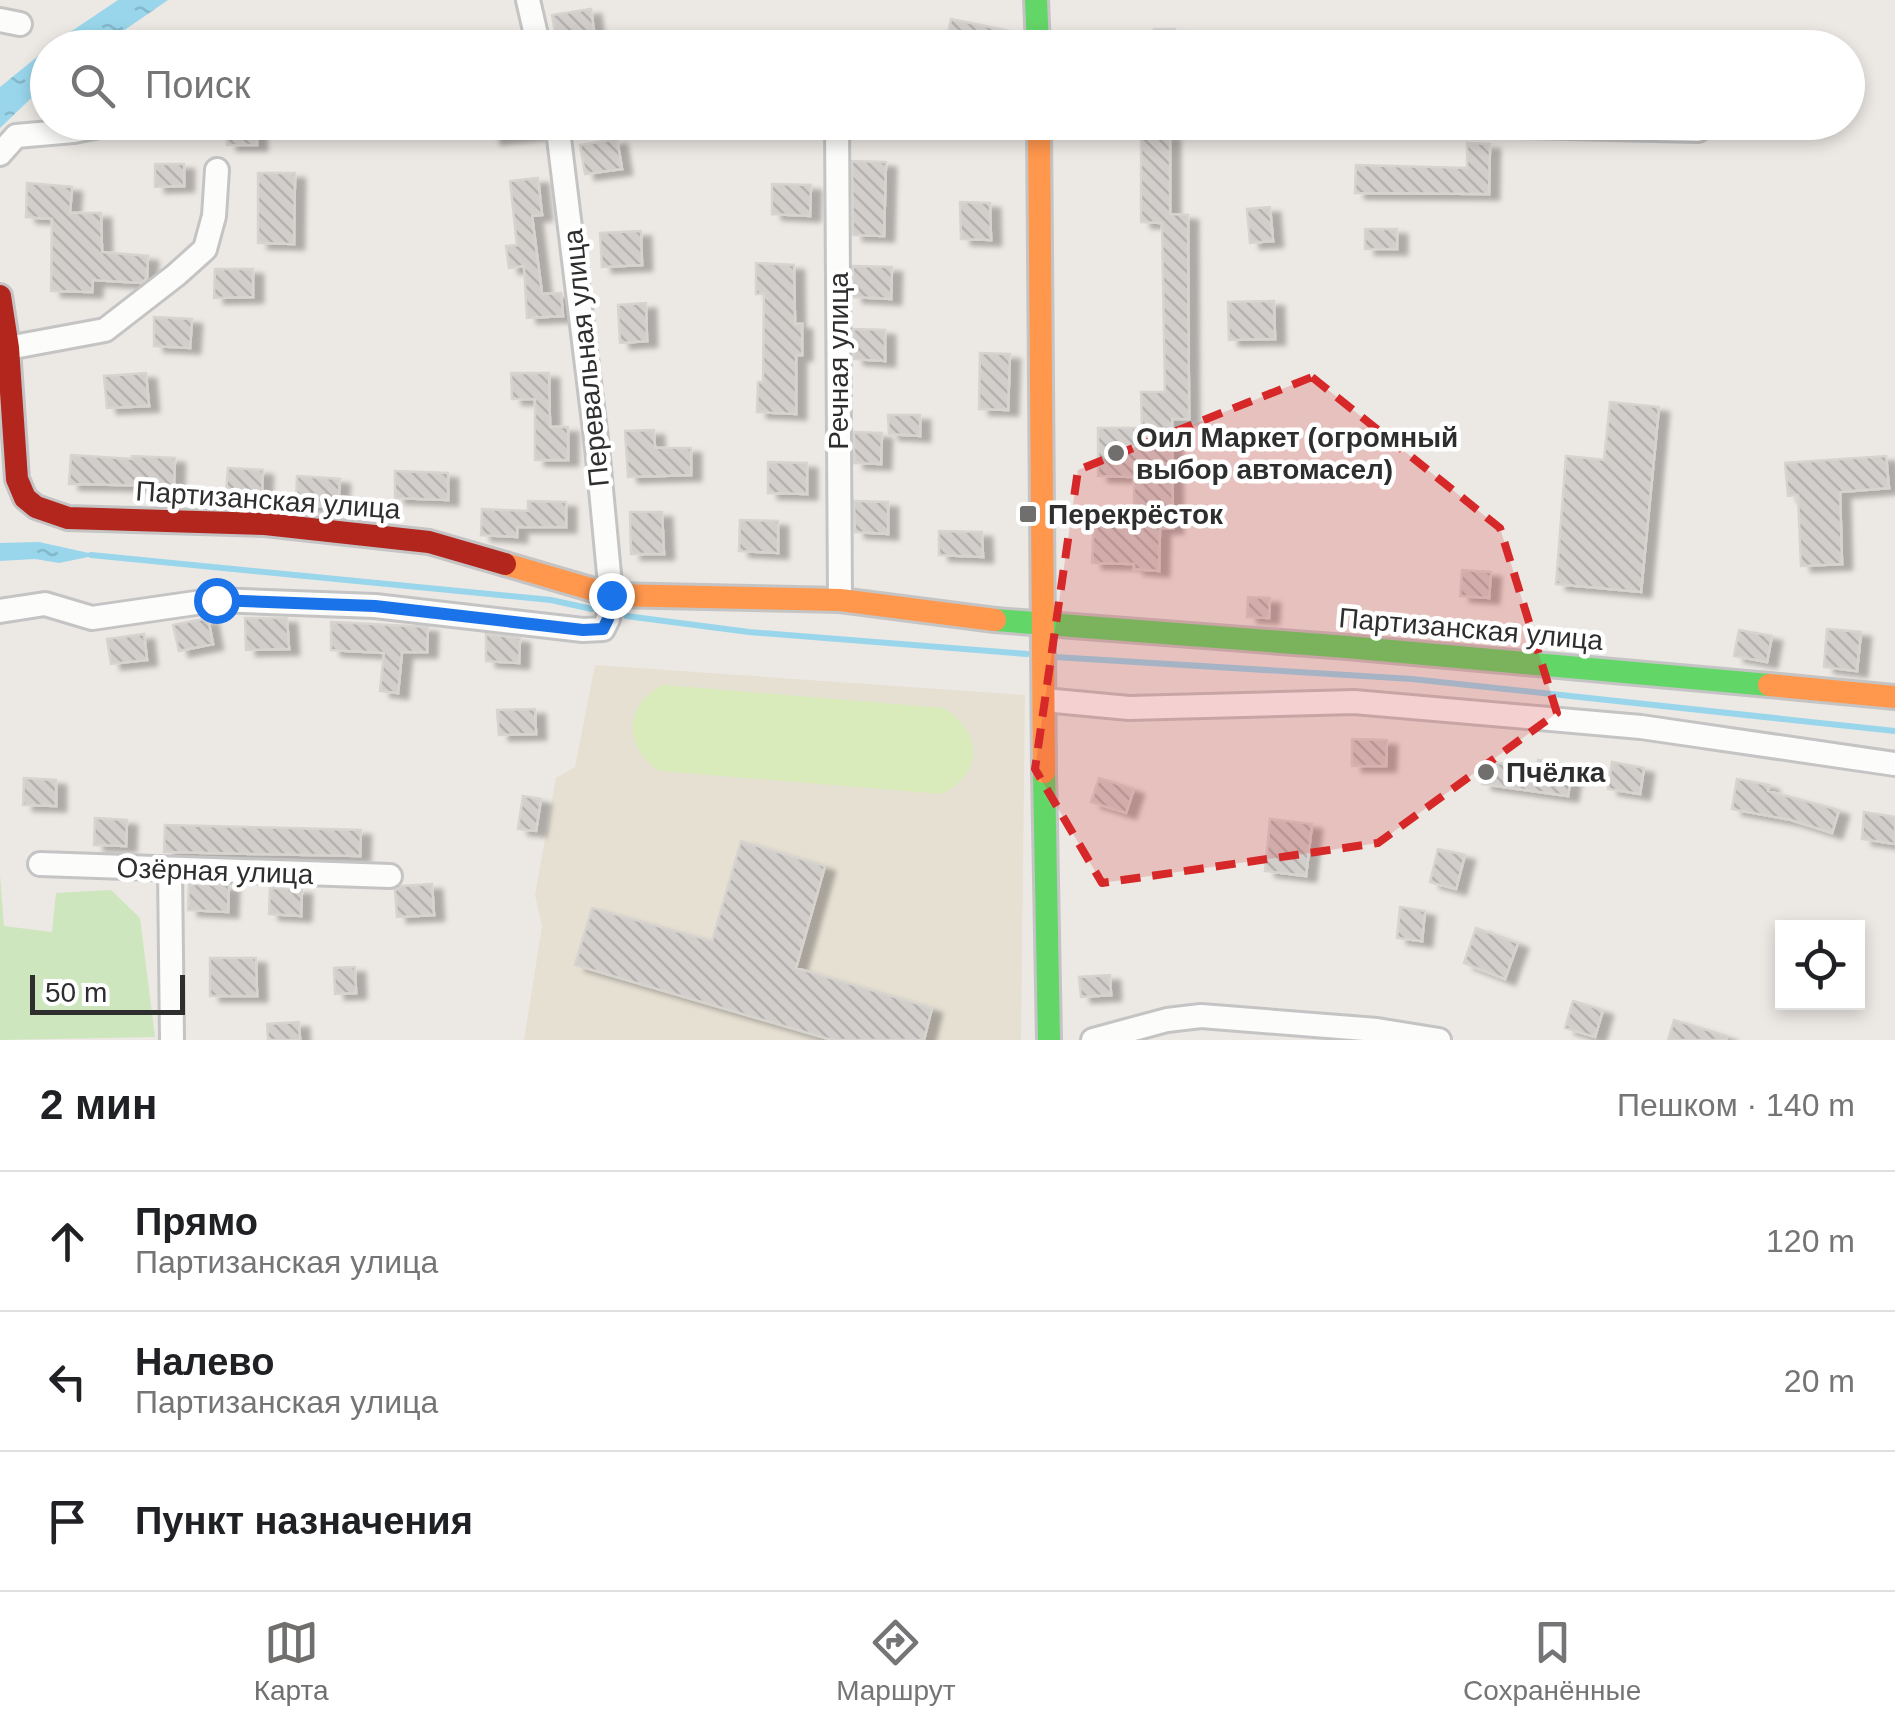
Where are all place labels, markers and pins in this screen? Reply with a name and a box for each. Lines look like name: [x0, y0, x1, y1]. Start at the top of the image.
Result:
place label: Оил Маркет (огромный выбор автомасел): [1136, 422, 1458, 485]
marker: Оил Маркет (огромный выбор автомасел): [1105, 442, 1127, 464]
place label: Перекрёсток: [1048, 499, 1224, 530]
marker: Перекрёсток: [1017, 503, 1039, 525]
place label: Пчёлка: [1506, 757, 1606, 788]
marker: Пчёлка: [1475, 761, 1497, 783]

